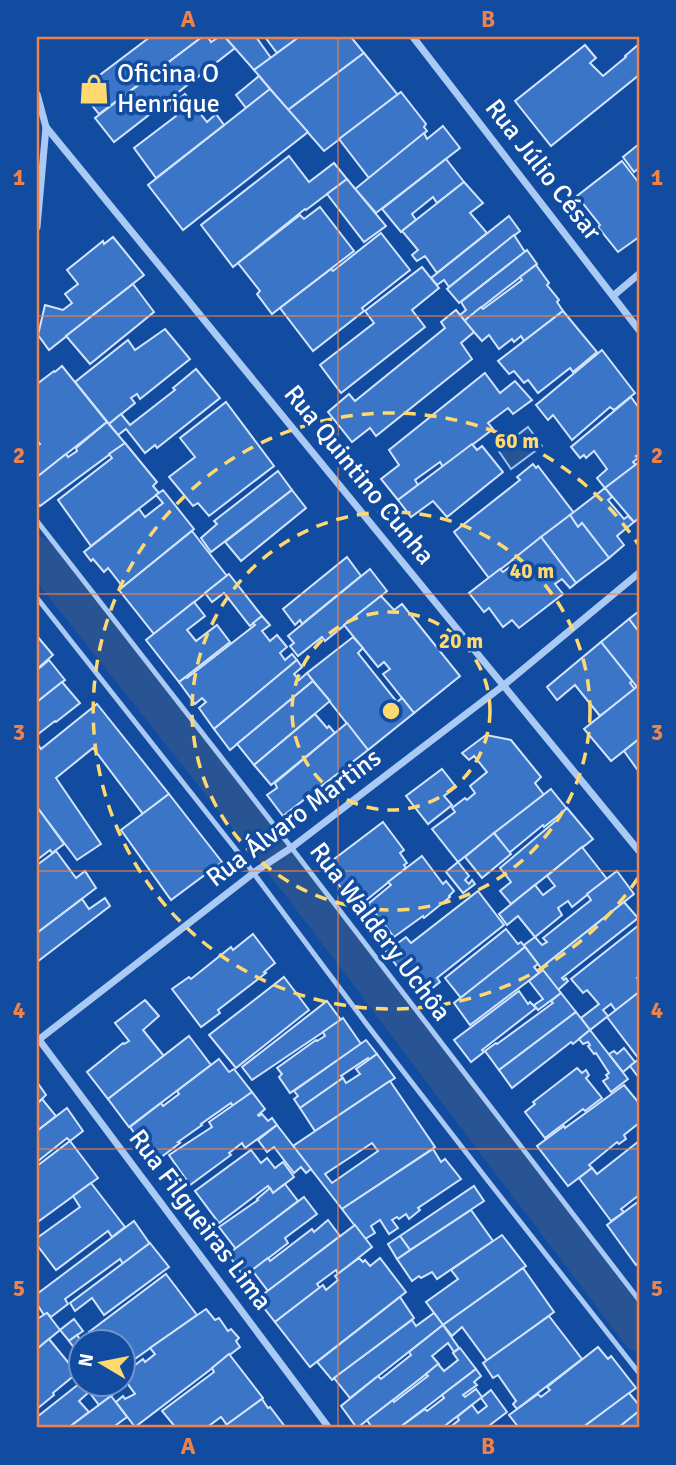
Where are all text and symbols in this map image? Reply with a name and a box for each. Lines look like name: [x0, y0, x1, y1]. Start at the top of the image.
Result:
text: A: [181, 5, 196, 34]
text: B: [481, 5, 495, 34]
place label: Oficina O Henrique: [117, 58, 220, 120]
shop icon: Oficina O Henrique: [77, 72, 111, 106]
street label: Rua Júlio César: [478, 93, 608, 247]
text: 1: [13, 163, 25, 192]
text: 1: [651, 163, 663, 192]
street label: Rua Quintino Cunha: [277, 379, 441, 571]
text: 60 m: [495, 428, 539, 454]
text: 2: [13, 441, 25, 470]
text: 2: [651, 441, 663, 470]
text: 40 m: [510, 558, 554, 584]
text: 20 m: [439, 628, 483, 654]
centre of rings: [379, 699, 403, 723]
text: 3: [13, 718, 25, 747]
text: 3: [651, 718, 663, 747]
street label: Rua Álvaro Martins: [200, 742, 388, 894]
street label: Rua Waldery Uchôa: [302, 836, 458, 1028]
text: 4: [13, 996, 25, 1025]
text: 4: [651, 996, 663, 1025]
street label: Rua Filgueiras Lima: [122, 1123, 278, 1317]
text: 5: [13, 1274, 25, 1303]
text: 5: [651, 1274, 663, 1303]
north arrow: [66, 1328, 136, 1398]
text: N: [73, 1352, 99, 1369]
text: A: [181, 1432, 196, 1461]
text: B: [481, 1432, 495, 1461]

